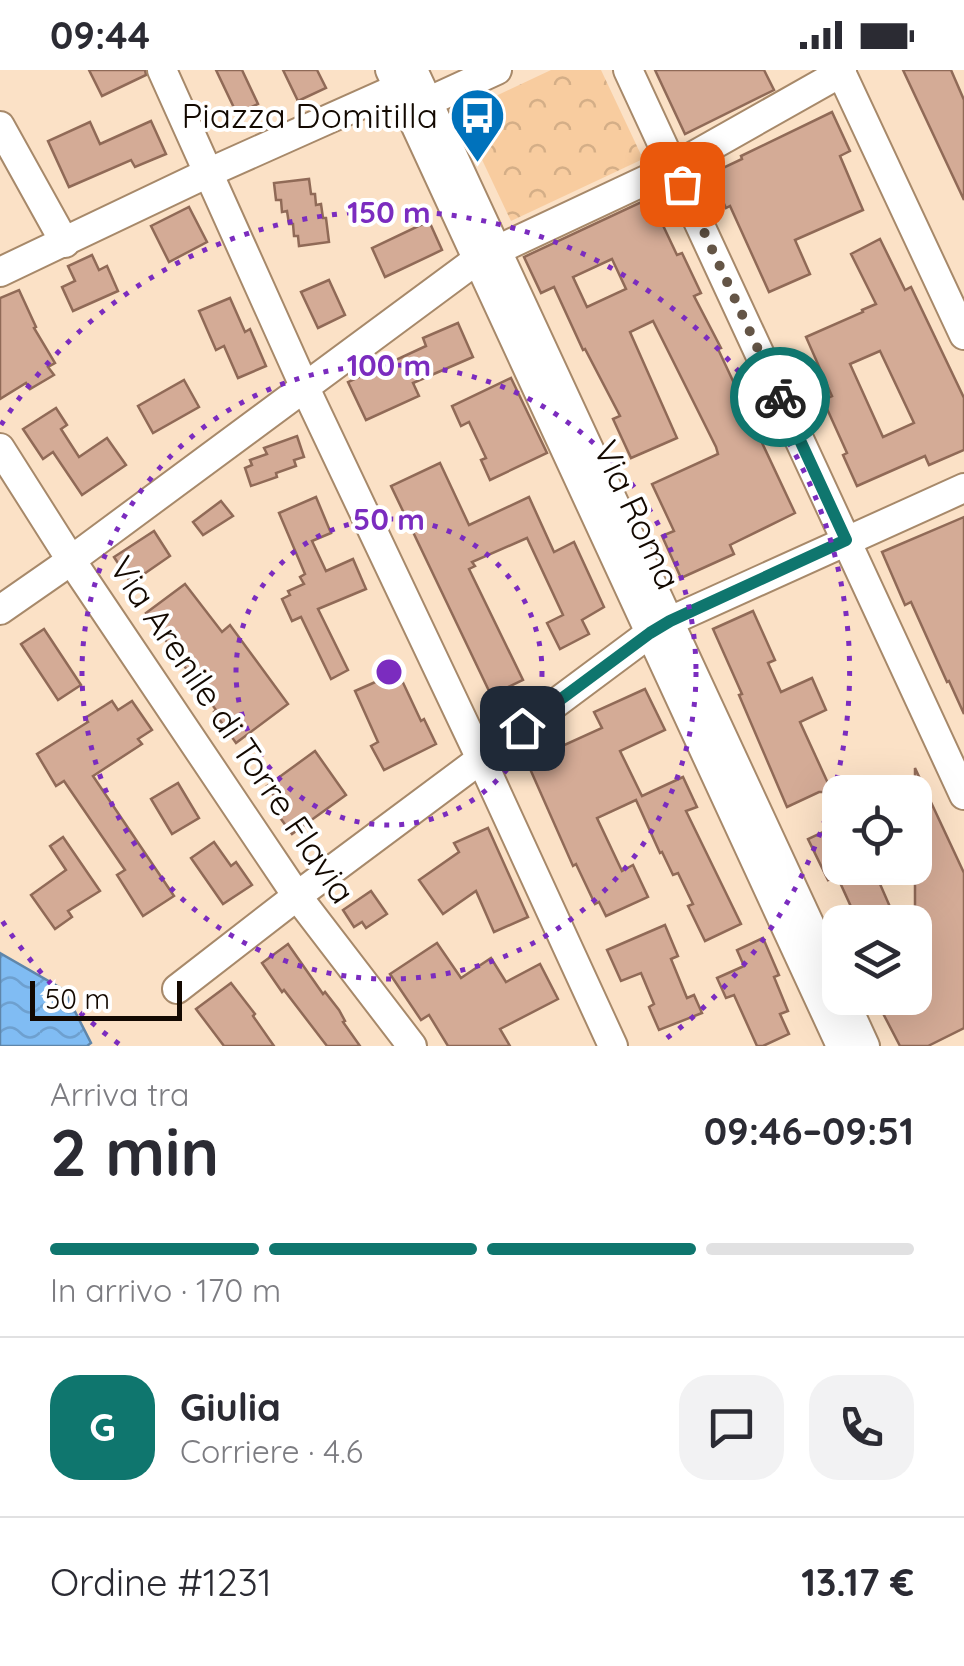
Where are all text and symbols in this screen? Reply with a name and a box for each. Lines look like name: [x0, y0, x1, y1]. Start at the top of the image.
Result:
text: 09:44: [50, 11, 150, 59]
bus stop icon: Piazza Domitilla: [447, 86, 507, 165]
place label: Piazza Domitilla: [181, 93, 438, 137]
pin: [640, 142, 725, 227]
icon: bag: [655, 157, 710, 212]
text: 150 m: [347, 193, 431, 231]
text: 100 m: [347, 346, 431, 384]
courier: [730, 347, 830, 447]
icon: bike: [753, 370, 808, 425]
street label: Via Roma: [584, 433, 691, 596]
text: 50 m: [353, 500, 425, 538]
street label: Via Arenile di Torre Flavia: [100, 548, 365, 911]
centre of rings: [371, 654, 407, 690]
pin: [480, 686, 565, 771]
icon: home: [495, 701, 550, 756]
map controls: [822, 775, 932, 1015]
button: locate: [822, 775, 932, 885]
button: layers: [822, 905, 932, 1015]
scale bar: [30, 976, 182, 1020]
text: 50 m: [45, 981, 110, 1016]
text: Arriva tra: [50, 1074, 189, 1114]
text: 09:46–09:51: [704, 1107, 914, 1155]
text: 2 min: [50, 1111, 219, 1192]
text: In arrivo · 170 m: [50, 1270, 281, 1310]
button: chat: [679, 1375, 784, 1480]
button: phone: [809, 1375, 914, 1480]
text: Giulia: [180, 1383, 281, 1431]
text: G: [89, 1403, 116, 1451]
text: Corriere · 4.6: [180, 1431, 363, 1471]
text: Ordine #1231: [50, 1558, 272, 1606]
text: 13.17 €: [801, 1558, 914, 1606]

